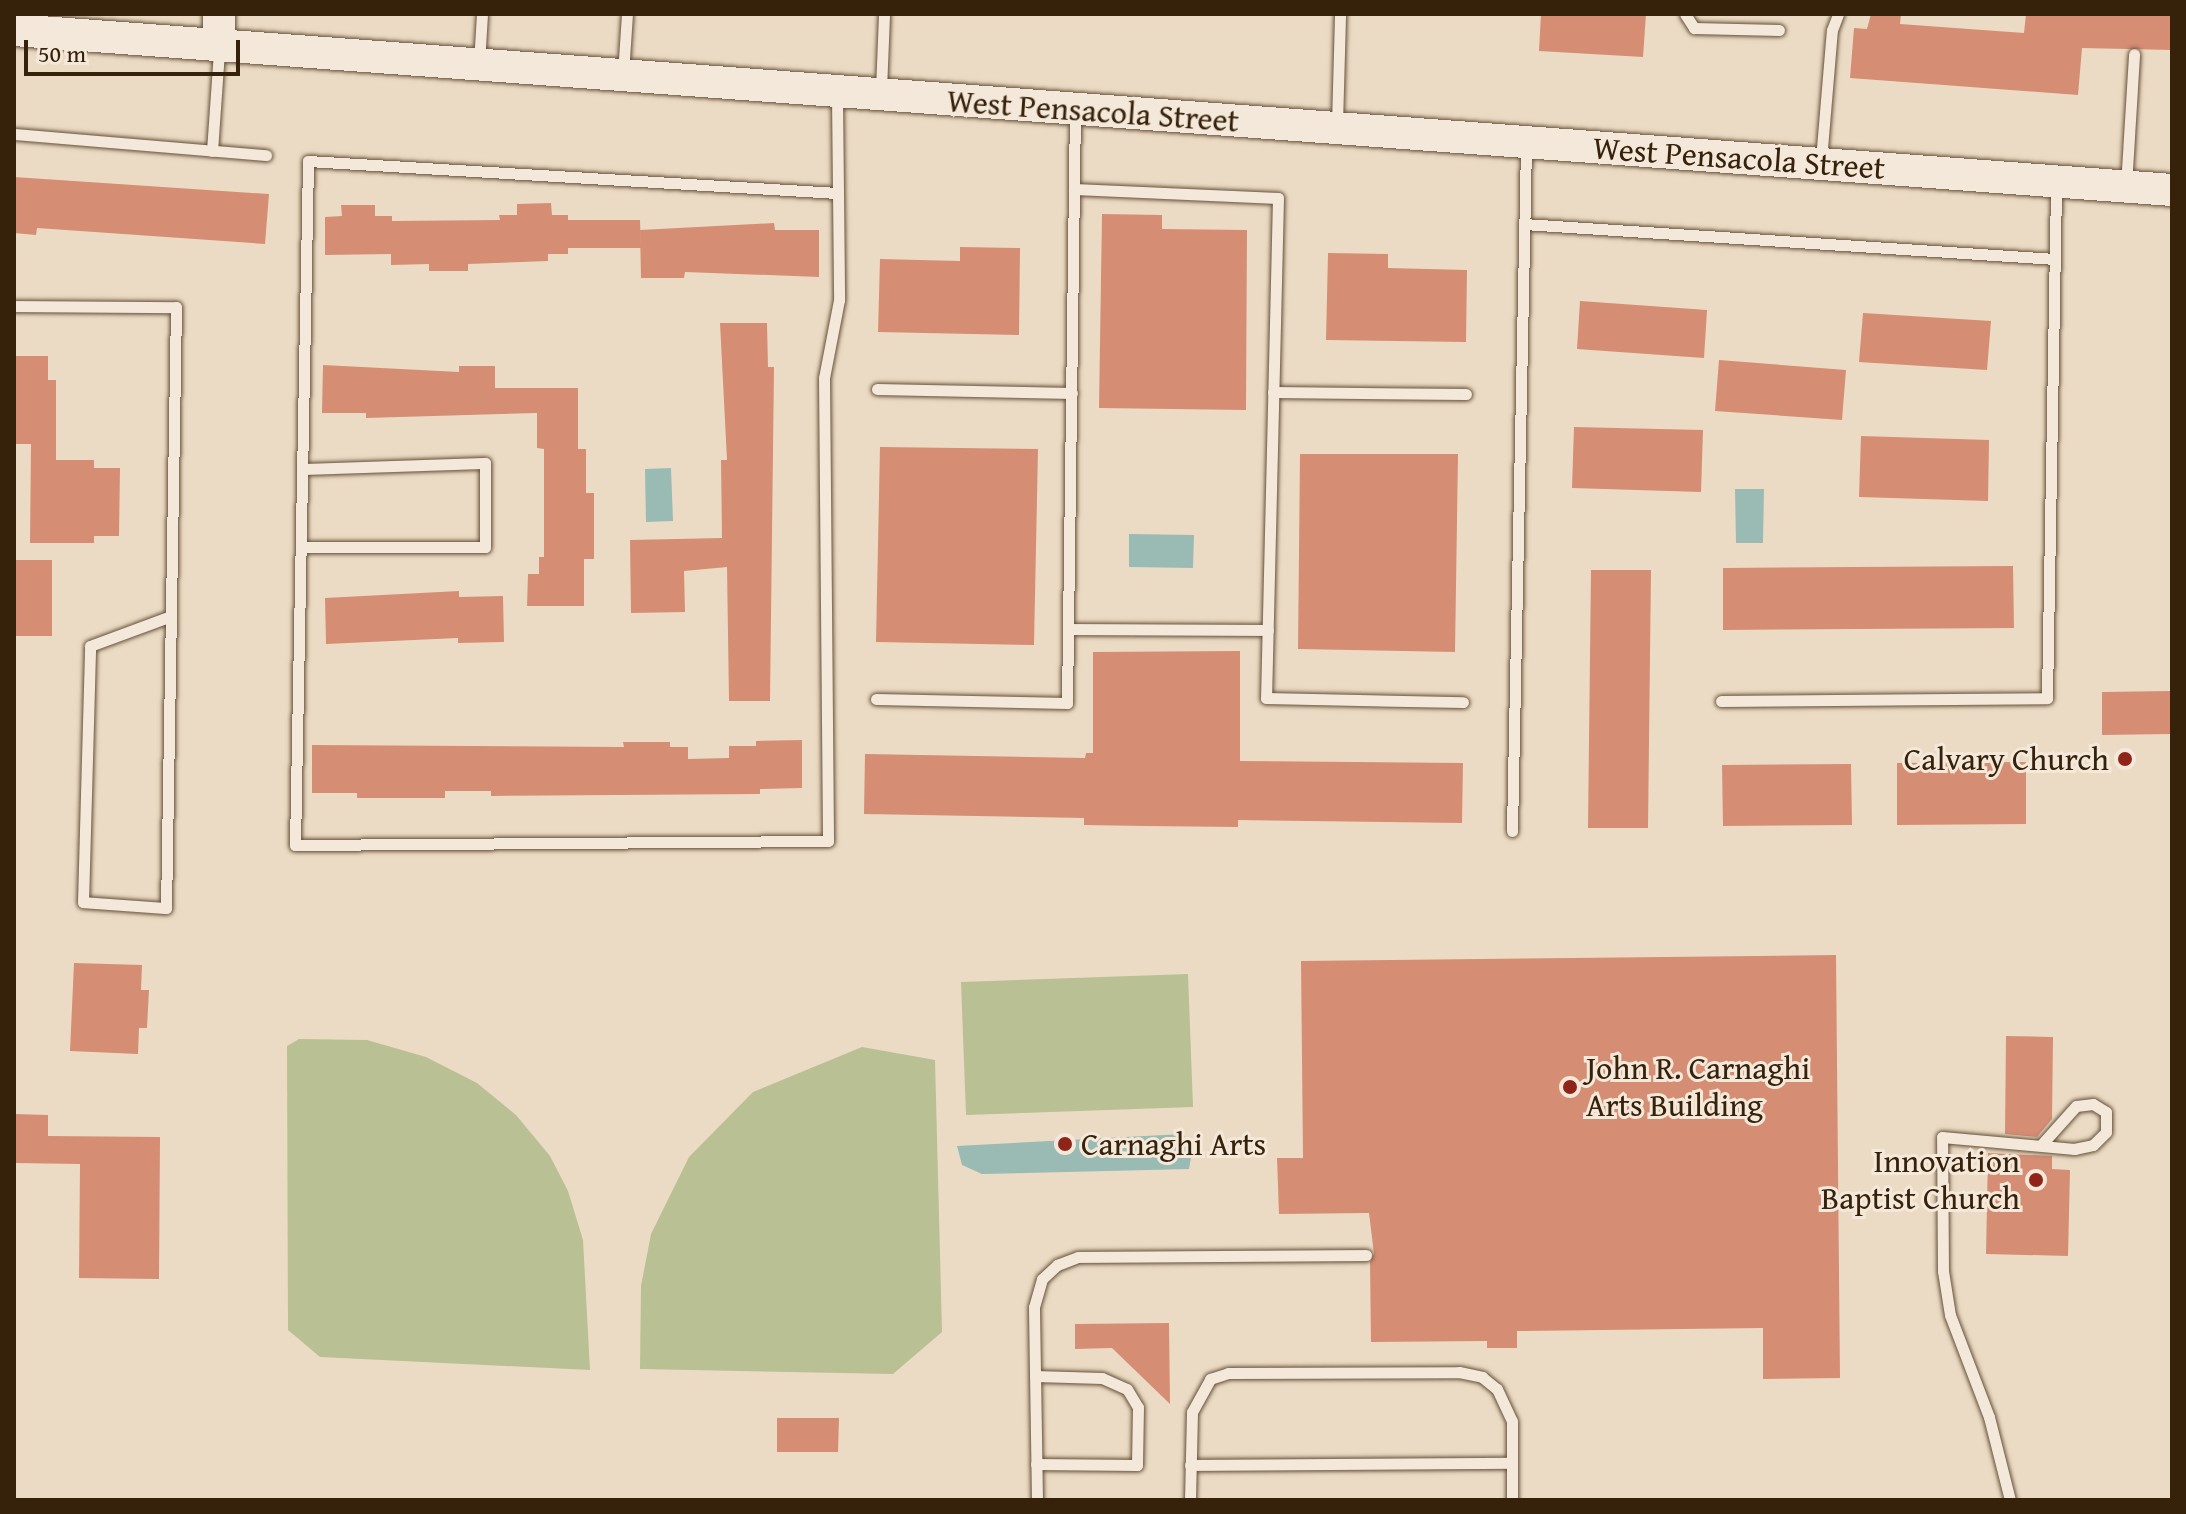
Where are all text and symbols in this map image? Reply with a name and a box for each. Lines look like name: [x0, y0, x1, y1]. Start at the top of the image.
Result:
scale bar: [28, 24, 244, 74]
text: 50 m: [38, 36, 86, 71]
street label: West Pensacola Street: [946, 82, 1240, 140]
street label: West Pensacola Street: [1592, 129, 1886, 187]
place label: Calvary Church: [1904, 740, 2109, 778]
marker: Calvary Church: [2116, 750, 2134, 768]
place label: John R. Carnaghi Arts Building: [1586, 1050, 1810, 1125]
marker: John R. Carnaghi Arts Building: [1561, 1078, 1579, 1096]
place label: Carnaghi Arts: [1081, 1125, 1266, 1163]
marker: Carnaghi Arts: [1056, 1135, 1074, 1153]
place label: Innovation Baptist Church: [1821, 1143, 2020, 1218]
marker: Innovation Baptist Church: [2027, 1171, 2045, 1189]

